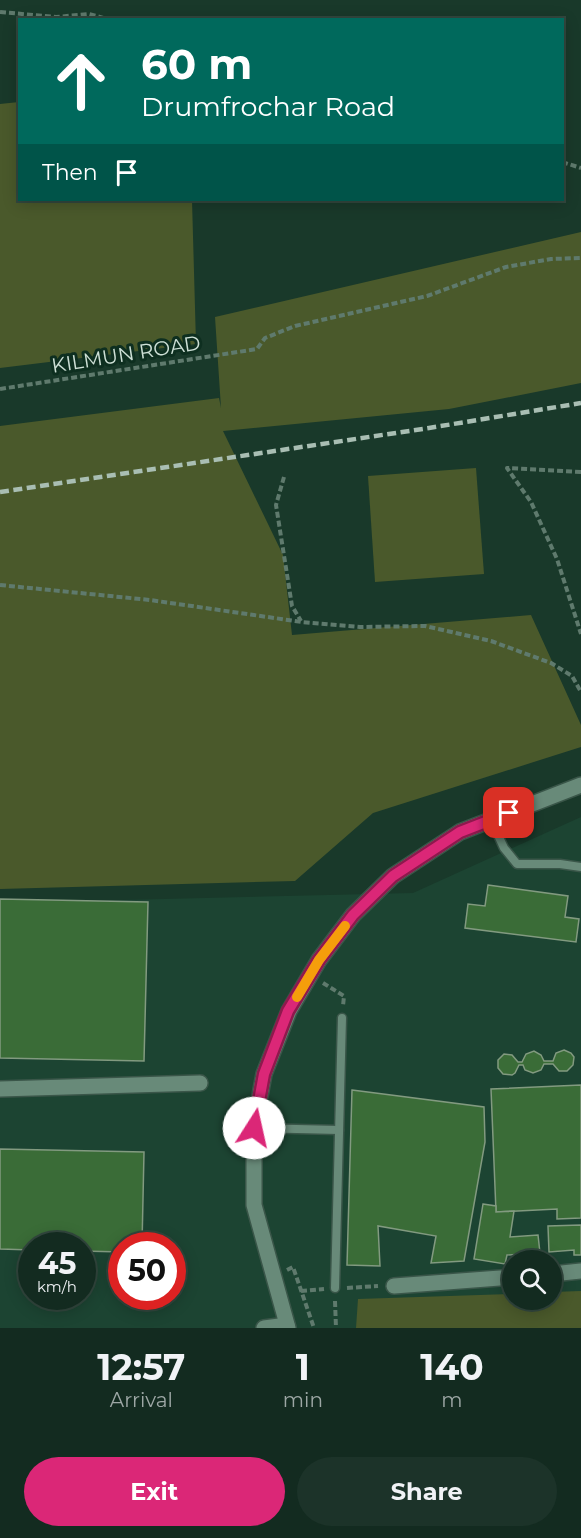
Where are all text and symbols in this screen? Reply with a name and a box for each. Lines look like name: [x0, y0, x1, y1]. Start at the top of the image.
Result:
text: 60 m: [141, 38, 252, 90]
icon: ahead: [42, 42, 120, 120]
text: Drumfrochar Road: [141, 90, 395, 123]
icon: arrive: [110, 156, 143, 189]
text: Then: [42, 159, 98, 186]
street label: KILMUN ROAD: [50, 330, 202, 378]
pin: [483, 787, 534, 838]
icon: arrive: [492, 796, 525, 829]
position arrow: [222, 1096, 286, 1160]
speed limit sign: 50: [108, 1232, 186, 1310]
text: 45: [38, 1245, 76, 1282]
map controls: [502, 1250, 562, 1310]
button: search: [502, 1250, 562, 1310]
text: km/h: [37, 1277, 77, 1296]
text: 12:57: [97, 1345, 185, 1389]
text: 1: [296, 1345, 310, 1389]
text: 140: [420, 1345, 484, 1389]
text: Arrival: [110, 1388, 173, 1412]
text: min: [283, 1388, 323, 1412]
text: m: [441, 1388, 463, 1412]
button: Exit: [24, 1457, 285, 1526]
button: Share: [297, 1457, 557, 1526]

